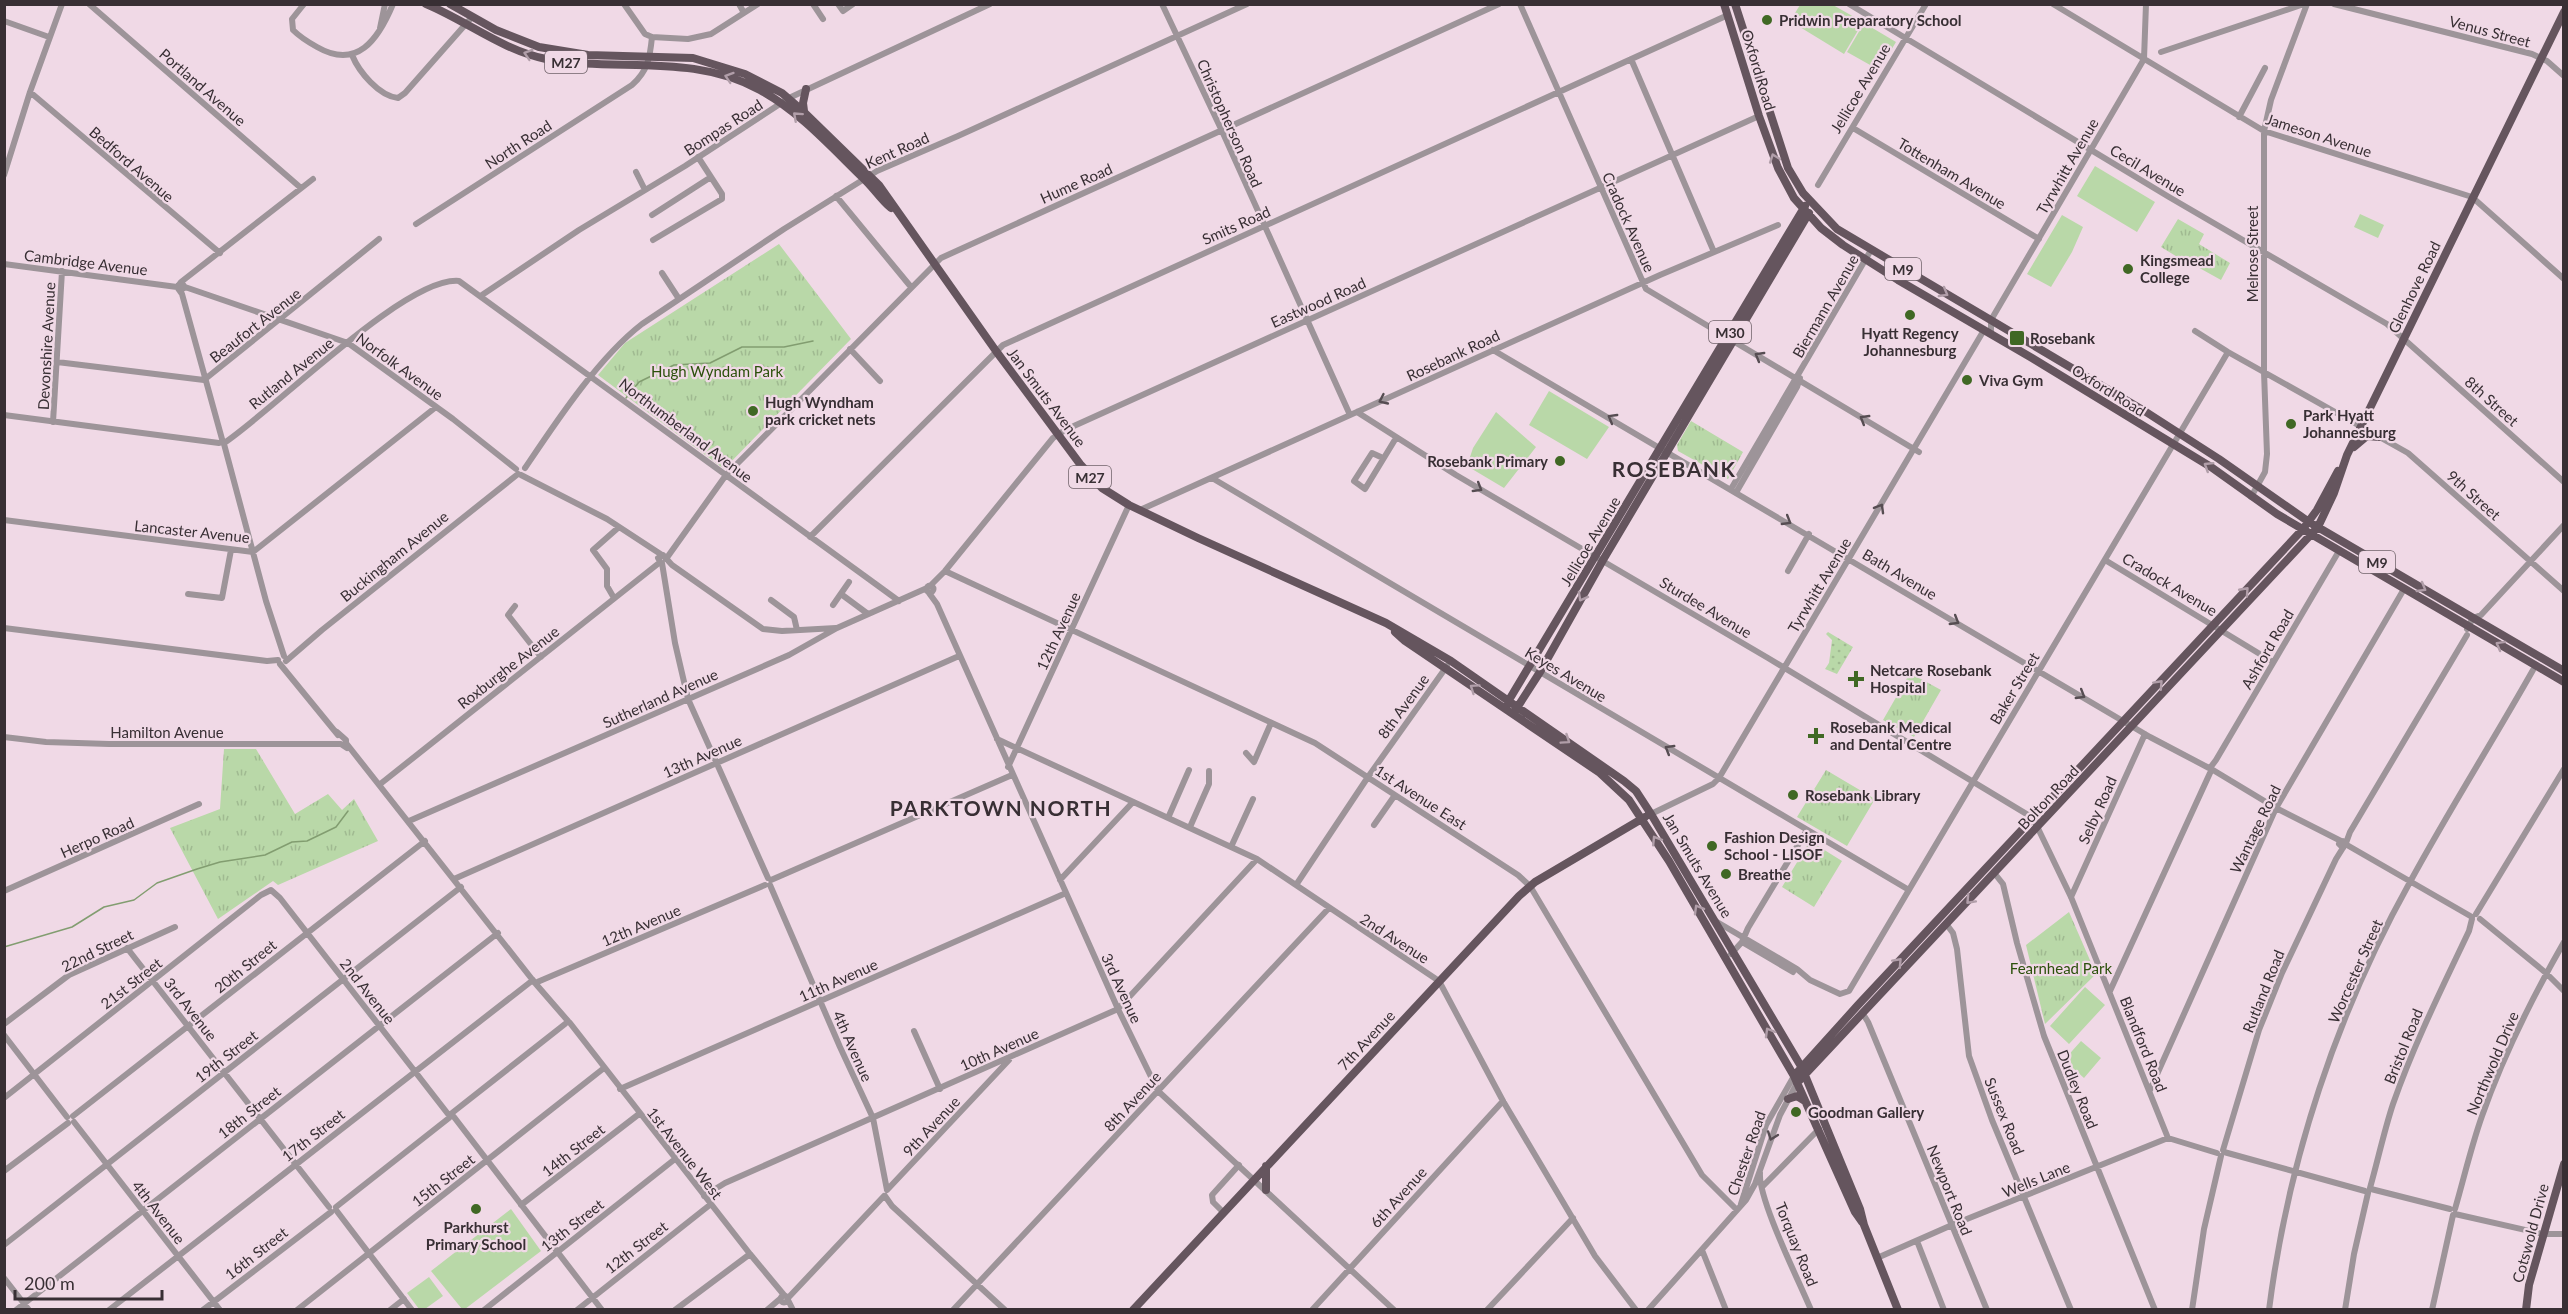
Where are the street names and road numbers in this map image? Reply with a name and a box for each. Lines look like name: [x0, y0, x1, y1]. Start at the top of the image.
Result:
street label: Venus Street: [2447, 11, 2533, 51]
street label: Oxford Road: [1738, 27, 1780, 113]
street label: Jellicoe Avenue: [1826, 40, 1894, 136]
street label: Portland Avenue: [156, 45, 250, 130]
road number: M27: [545, 51, 587, 73]
street label: Christopherson Road: [1194, 56, 1266, 190]
street label: Bompas Road: [680, 95, 766, 159]
street label: Jameson Avenue: [2264, 109, 2374, 161]
street label: Tyrwhitt Avenue: [2032, 115, 2102, 217]
street label: North Road: [481, 116, 555, 172]
street label: Bedford Avenue: [86, 122, 178, 206]
street label: Kent Road: [862, 128, 932, 172]
street label: Tottenham Avenue: [1895, 134, 2009, 212]
street label: Cecil Avenue: [2107, 140, 2189, 200]
street label: Hume Road: [1037, 159, 1115, 207]
street label: Cradock Avenue: [1599, 169, 1659, 275]
street label: Smits Road: [1199, 202, 1273, 248]
street label: Melrose Street: [2243, 205, 2261, 302]
street label: Glenhove Road: [2384, 238, 2444, 336]
street label: Cambridge Avenue: [23, 245, 149, 279]
street label: Biermann Avenue: [1788, 251, 1862, 361]
road number: M9: [1885, 258, 1921, 280]
street label: Eastwood Road: [1268, 273, 1368, 331]
street label: Devonshire Avenue: [34, 282, 58, 410]
street label: Beaufort Avenue: [206, 284, 304, 366]
road number: M30: [1709, 321, 1751, 343]
street label: Rosebank Road: [1404, 326, 1502, 384]
street label: Norfolk Avenue: [353, 328, 447, 404]
street label: Rutland Avenue: [245, 333, 337, 413]
street label: Jan Smuts Avenue: [1004, 344, 1090, 450]
street label: Oxford Road: [2069, 360, 2149, 420]
street label: 8th Street: [2462, 372, 2523, 430]
street label: Northumberland Avenue: [616, 374, 756, 486]
road number: M27: [1069, 466, 1111, 488]
street label: 9th Street: [2444, 466, 2505, 524]
street label: Jellicoe Avenue: [1556, 493, 1624, 589]
street label: Buckingham Avenue: [336, 507, 452, 605]
street label: Lancaster Avenue: [133, 516, 251, 546]
street label: Tyrwhitt Avenue: [1784, 534, 1855, 636]
street label: Bath Avenue: [1859, 545, 1941, 603]
street label: Cradock Avenue: [2119, 549, 2221, 619]
road number: M9: [2359, 551, 2395, 573]
street label: Sturdee Avenue: [1657, 573, 1755, 642]
street label: 12th Avenue: [1032, 589, 1084, 673]
street label: Ashford Road: [2237, 606, 2297, 692]
street label: Roxburghe Avenue: [454, 622, 562, 712]
street label: Keyes Avenue: [1522, 643, 1610, 705]
street label: Baker Street: [1986, 648, 2043, 727]
street label: Sutherland Avenue: [600, 664, 720, 731]
street label: 8th Avenue: [1374, 670, 1432, 742]
street label: Hamilton Avenue: [110, 723, 224, 741]
street label: 13th Avenue: [660, 731, 744, 781]
street label: 1st Avenue East: [1372, 761, 1471, 834]
street label: Bolton Road: [2014, 761, 2082, 833]
street label: Selby Road: [2074, 773, 2120, 847]
street label: Wantage Road: [2226, 782, 2284, 876]
street label: Jan Smuts Avenue: [1660, 809, 1736, 921]
street label: Herpo Road: [57, 813, 137, 861]
street label: 12th Avenue: [599, 900, 683, 950]
street label: 2nd Avenue: [1357, 909, 1433, 967]
street label: Worcester Street: [2324, 916, 2386, 1026]
street label: 22nd Street: [58, 925, 136, 975]
street label: 20th Street: [210, 935, 280, 996]
street label: Rutland Road: [2238, 947, 2288, 1035]
street label: 3rd Avenue: [1098, 950, 1146, 1026]
street label: 21st Street: [97, 953, 166, 1012]
street label: 2nd Avenue: [337, 955, 399, 1028]
street label: 11th Avenue: [796, 955, 880, 1005]
street label: 3rd Avenue: [161, 974, 221, 1044]
street label: Blandford Road: [2117, 994, 2171, 1094]
street label: 7th Avenue: [1334, 1006, 1398, 1074]
street label: Bristol Road: [2380, 1006, 2426, 1086]
street label: 4th Avenue: [829, 1008, 877, 1084]
street label: Northwold Drive: [2462, 1009, 2522, 1117]
street label: 10th Avenue: [957, 1024, 1041, 1074]
street label: 19th Street: [191, 1026, 261, 1086]
street label: Dudley Road: [2054, 1047, 2102, 1131]
street label: 8th Avenue: [1100, 1067, 1164, 1135]
street label: Sussex Road: [1981, 1075, 2029, 1157]
street label: 18th Street: [214, 1082, 284, 1142]
street label: 9th Avenue: [899, 1092, 963, 1160]
street label: 1st Avenue West: [644, 1103, 727, 1203]
street label: 17th Street: [278, 1105, 348, 1165]
street label: Chester Road: [1723, 1108, 1769, 1198]
street label: 14th Street: [538, 1120, 608, 1180]
street label: Newport Road: [1924, 1142, 1976, 1238]
street label: 15th Street: [408, 1150, 478, 1210]
street label: Wells Lane: [1999, 1157, 2073, 1201]
street label: 6th Avenue: [1366, 1163, 1430, 1231]
street label: 4th Avenue: [129, 1177, 189, 1247]
street label: Cotswold Drive: [2508, 1181, 2552, 1285]
street label: 13th Street: [537, 1195, 607, 1255]
street label: Torquay Road: [1772, 1199, 1822, 1289]
street label: 12th Street: [601, 1217, 671, 1277]
street label: 16th Street: [221, 1223, 291, 1283]

